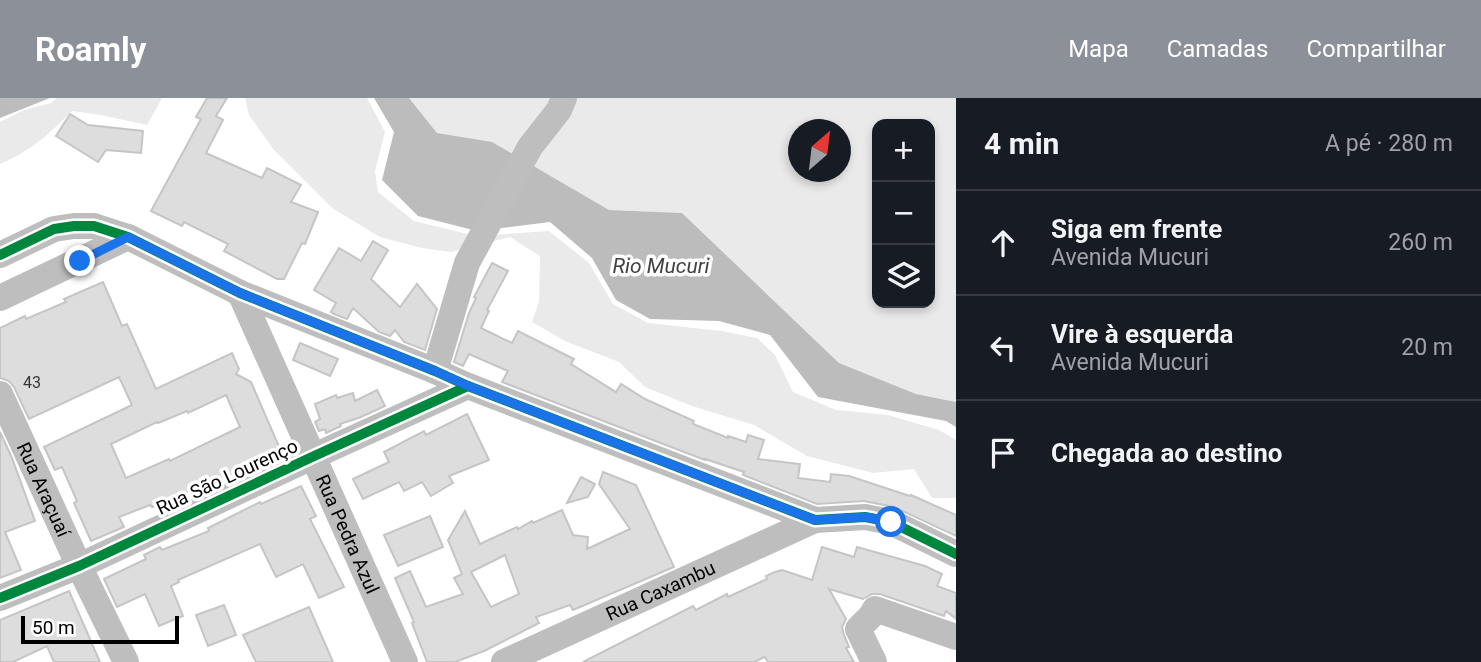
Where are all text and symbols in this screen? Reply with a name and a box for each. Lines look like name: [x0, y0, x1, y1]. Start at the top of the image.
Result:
text: Roamly: [35, 30, 146, 69]
text: Mapa: [1068, 35, 1129, 63]
text: Camadas: [1167, 35, 1268, 63]
text: Compartilhar: [1306, 35, 1446, 63]
north arrow: [788, 119, 851, 182]
map controls: [872, 119, 935, 308]
button: +: [872, 119, 935, 182]
text: 4 min: [984, 126, 1059, 161]
text: A pé · 280 m: [1325, 130, 1453, 157]
button: −: [872, 182, 935, 245]
text: Siga em frente: [1051, 214, 1222, 244]
icon: ahead: [984, 224, 1022, 262]
text: 260 m: [1388, 229, 1453, 256]
text: Avenida Mucuri: [1051, 244, 1209, 271]
route end: [64, 245, 95, 276]
button: layers: [872, 245, 935, 308]
water label: Rio Mucuri: [612, 254, 710, 278]
text: Vire à esquerda: [1051, 319, 1234, 349]
icon: left: [984, 329, 1022, 367]
text: 20 m: [1401, 334, 1453, 361]
text: Avenida Mucuri: [1051, 349, 1209, 376]
house number: 43: [23, 373, 41, 392]
street label: Rua São Lourenço: [153, 434, 301, 520]
icon: arrive: [984, 434, 1022, 472]
street label: Rua Araçuaí: [12, 438, 76, 542]
text: Chegada ao destino: [1051, 438, 1282, 468]
street label: Rua Pedra Azul: [311, 471, 384, 597]
route start: [875, 506, 906, 537]
street label: Rua Caxambu: [602, 556, 719, 625]
scale bar: [21, 613, 178, 645]
text: 50 m: [32, 616, 75, 639]

